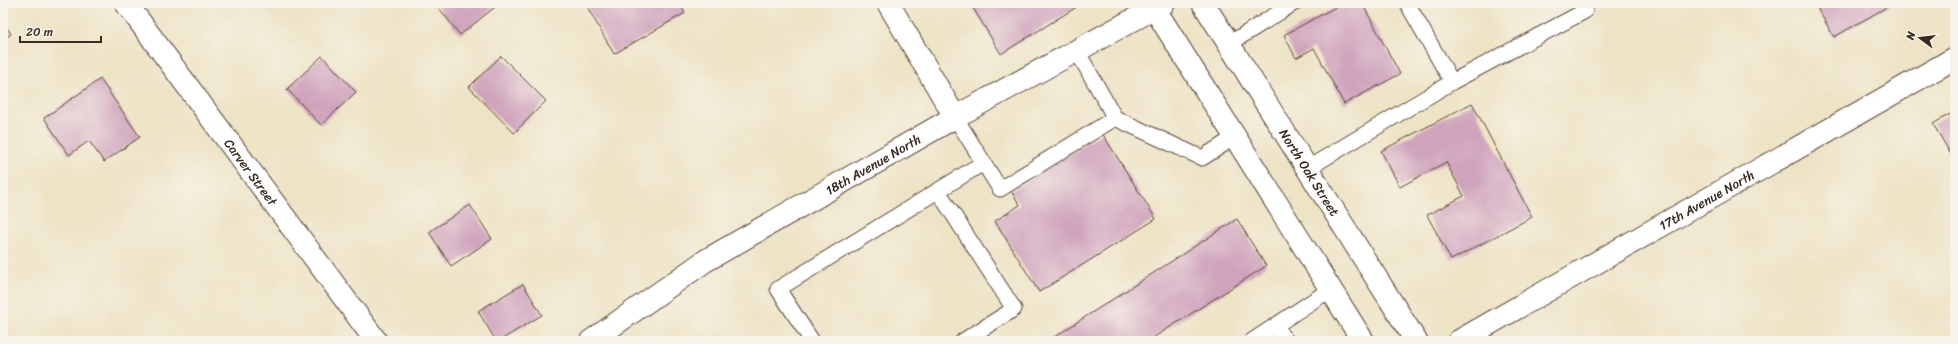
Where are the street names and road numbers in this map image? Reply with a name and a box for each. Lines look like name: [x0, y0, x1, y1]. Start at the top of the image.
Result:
street label: North Oak Street: [1273, 124, 1346, 221]
street label: 18th Avenue North: [821, 128, 926, 201]
street label: Carver Street: [218, 134, 284, 211]
street label: 17th Avenue North: [1655, 164, 1759, 237]

